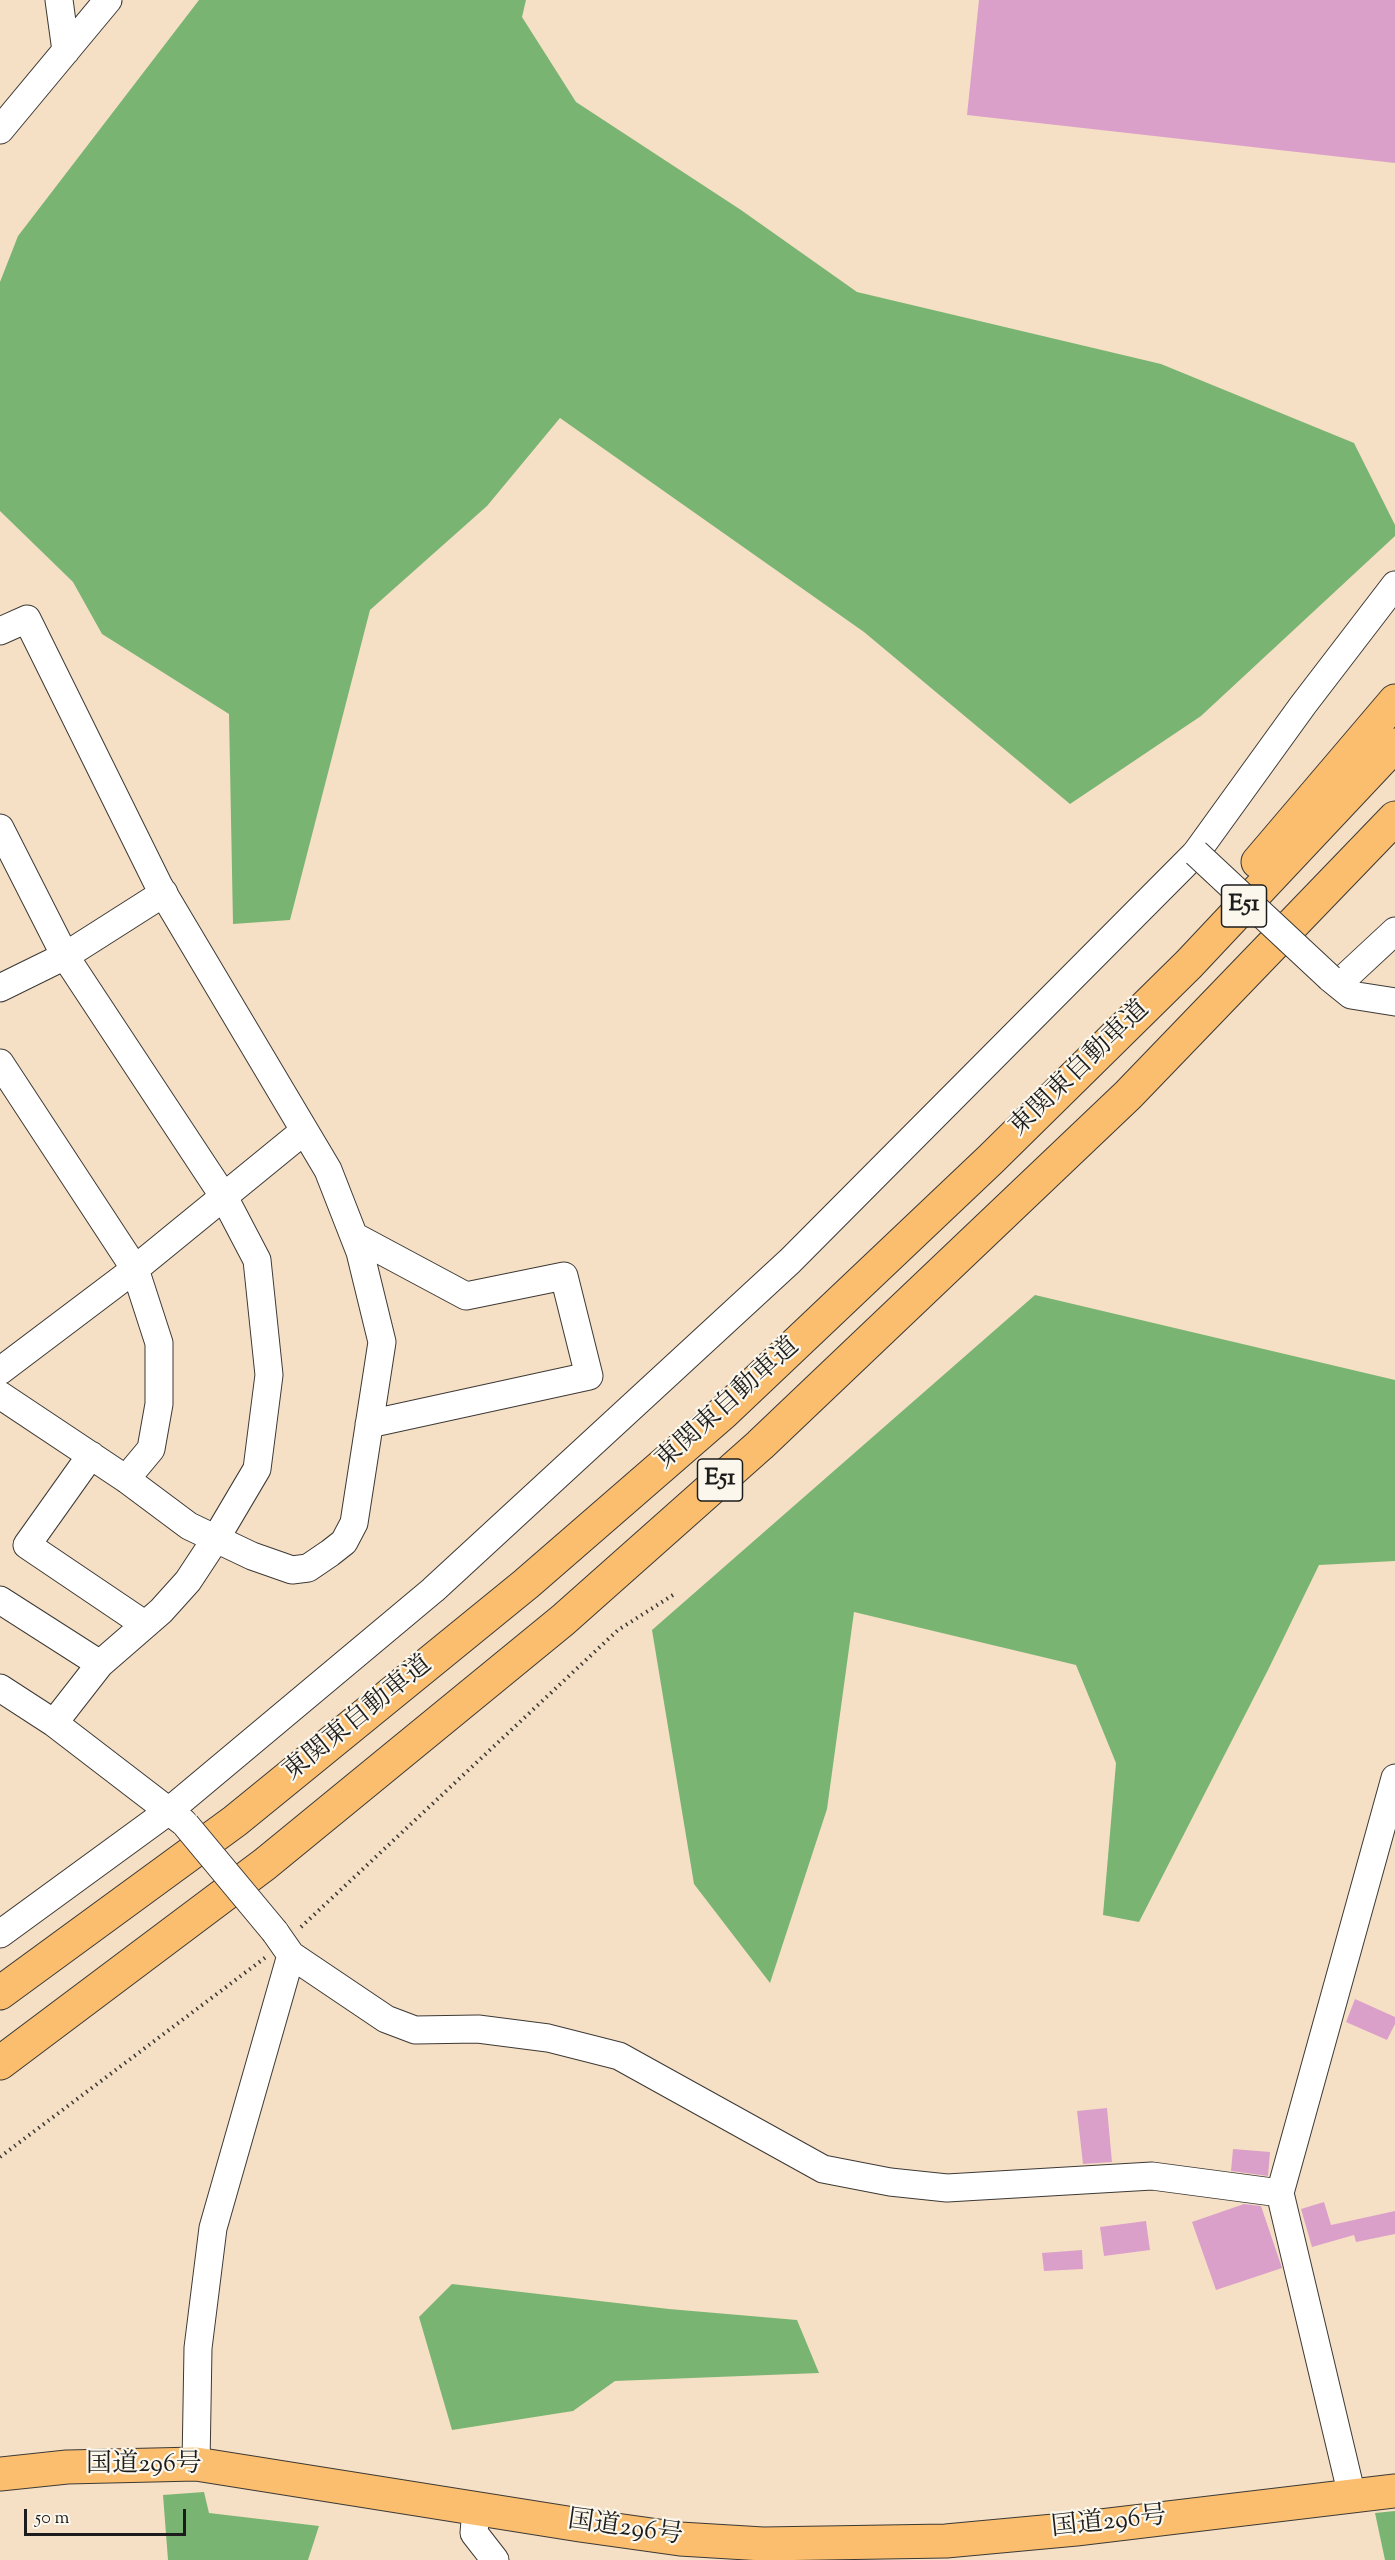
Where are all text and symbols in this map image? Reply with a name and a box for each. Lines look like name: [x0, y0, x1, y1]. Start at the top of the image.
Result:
road number: E51: [1222, 885, 1266, 927]
street label: 東関東自動車道: [1005, 996, 1157, 1144]
street label: 東関東自動車道: [651, 1333, 807, 1477]
road number: E51: [698, 1459, 742, 1501]
street label: 東関東自動車道: [278, 1651, 440, 1789]
street label: 国道296号: [86, 2451, 202, 2483]
scale bar: [27, 2497, 189, 2535]
street label: 国道296号: [1050, 2502, 1168, 2546]
text: 50 m: [35, 2506, 69, 2532]
street label: 国道296号: [566, 2506, 684, 2554]

